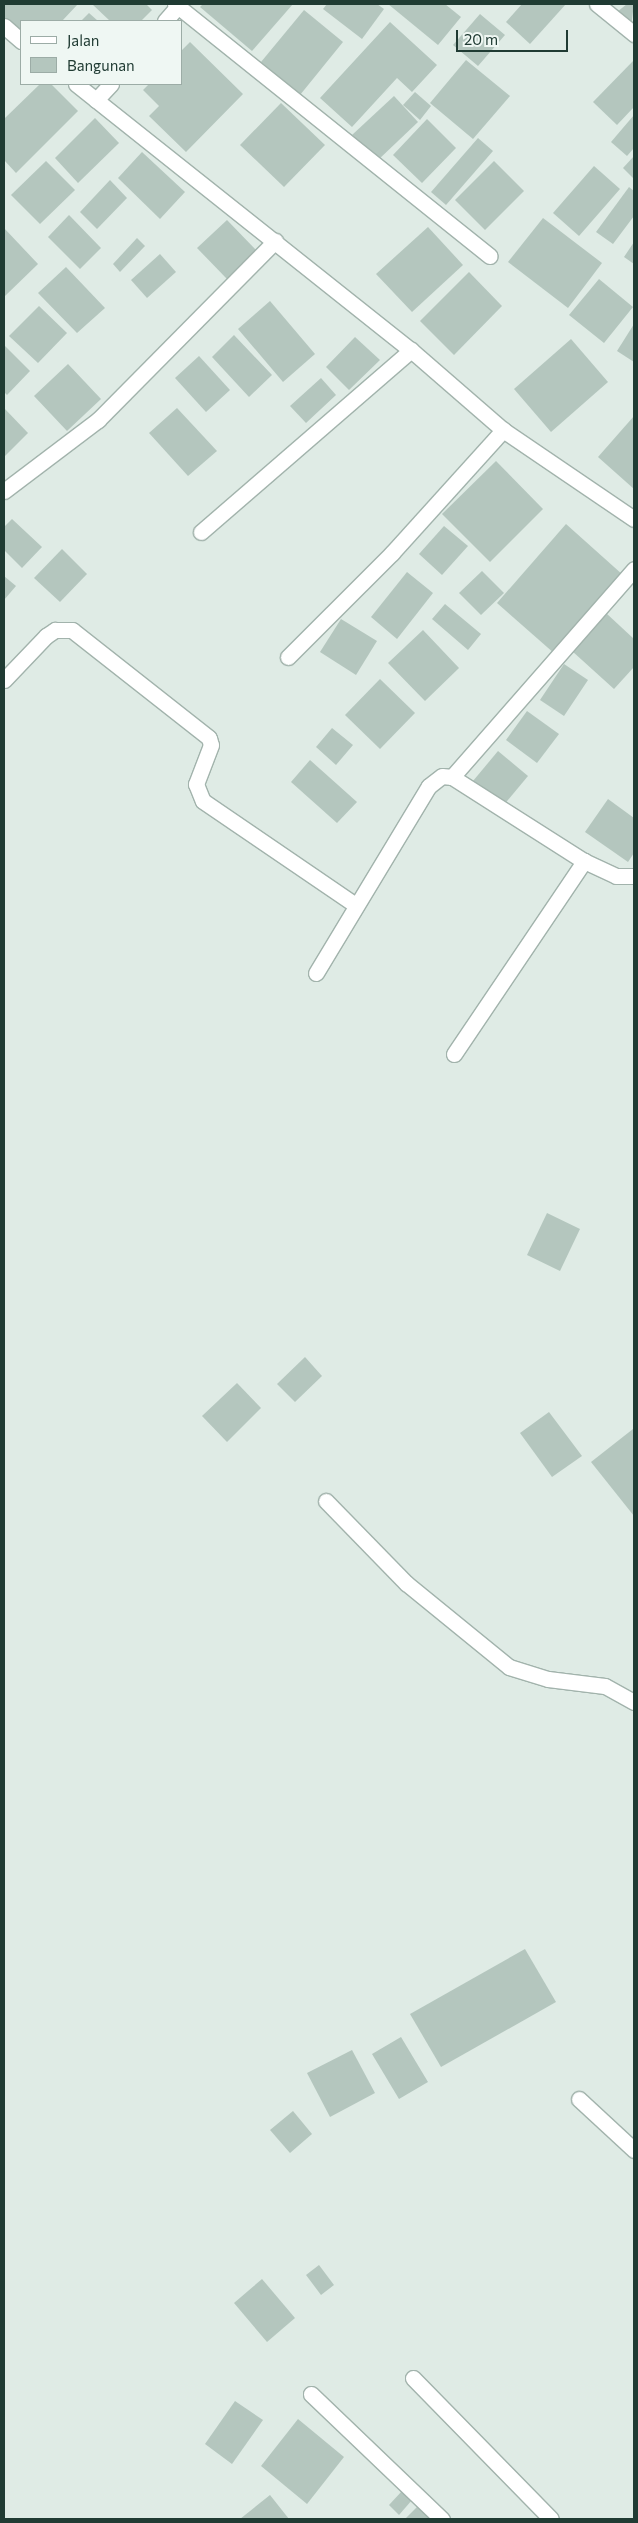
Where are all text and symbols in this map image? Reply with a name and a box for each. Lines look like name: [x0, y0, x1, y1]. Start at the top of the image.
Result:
legend: [20, 20, 182, 85]
scale bar: [458, 20, 570, 52]
text: 20 m: [464, 30, 498, 48]
text: Jalan: [67, 31, 99, 49]
text: Bangunan: [67, 56, 135, 74]

